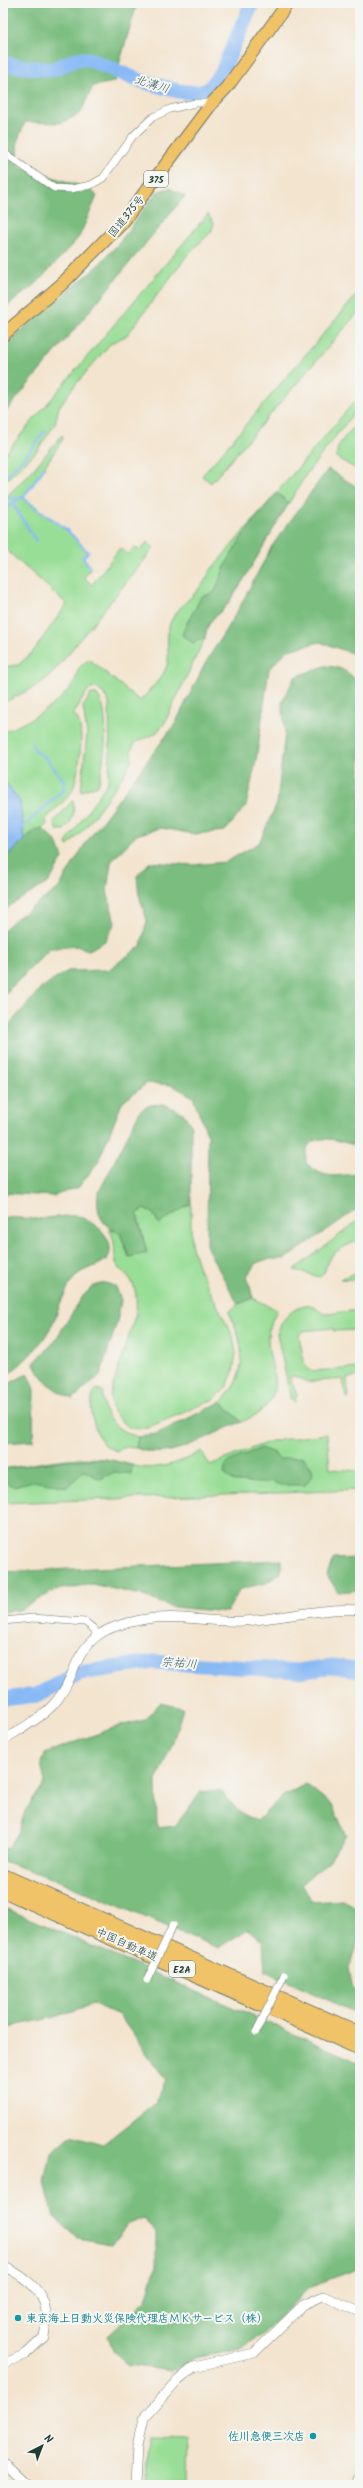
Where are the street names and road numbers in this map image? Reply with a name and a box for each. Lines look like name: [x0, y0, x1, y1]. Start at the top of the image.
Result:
road number: 375: [144, 171, 168, 187]
street label: 国道375号: [104, 191, 150, 242]
street label: 中国自動車道: [93, 1923, 160, 1967]
road number: E2A: [169, 1961, 195, 1977]

